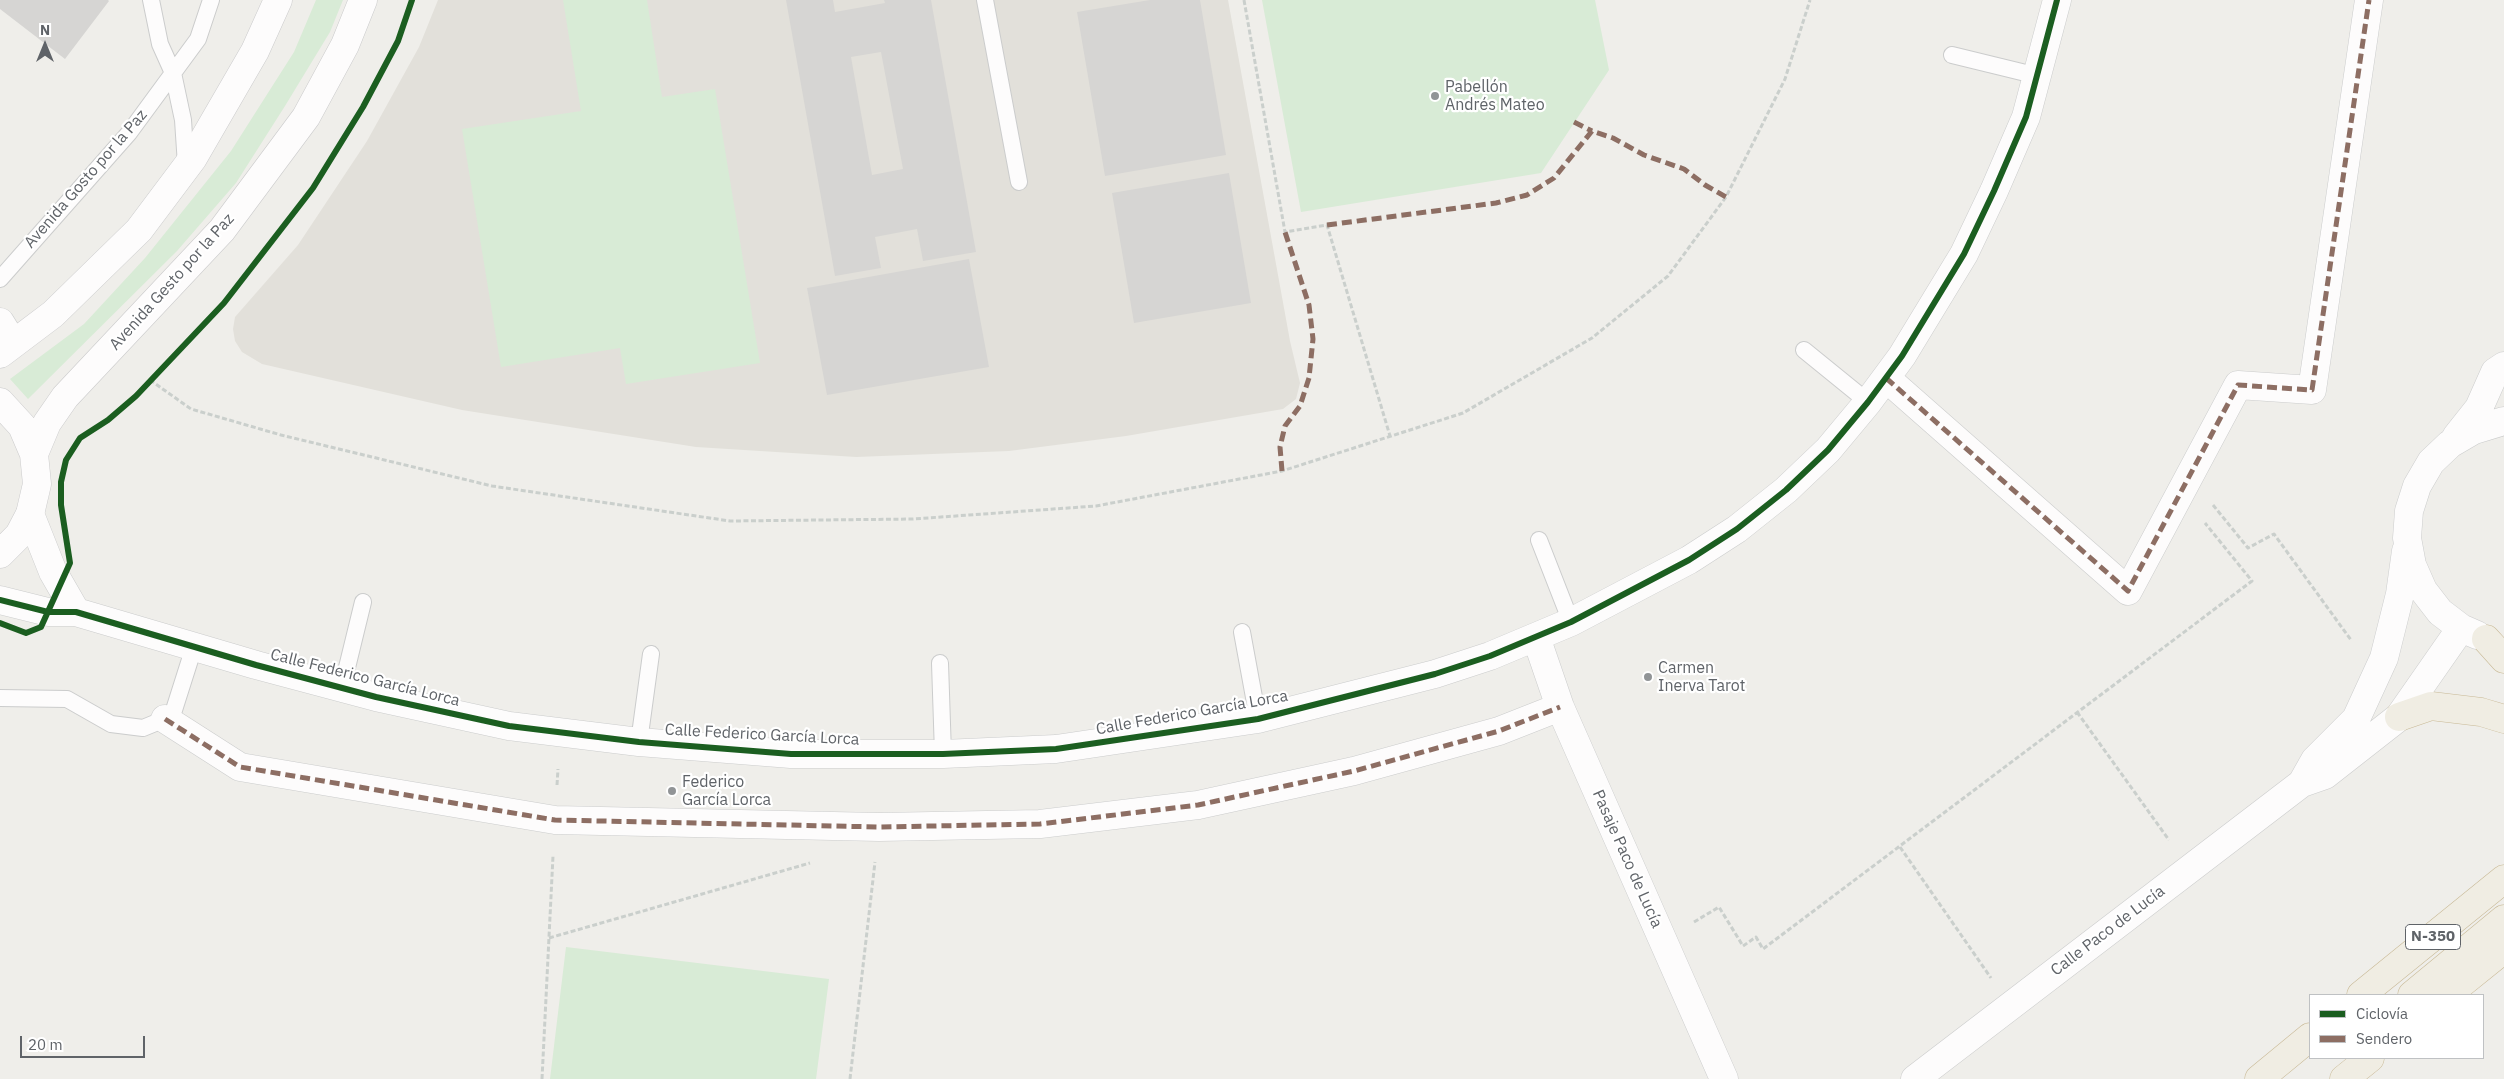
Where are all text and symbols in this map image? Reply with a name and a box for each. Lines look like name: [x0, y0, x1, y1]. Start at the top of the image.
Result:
north arrow: [20, 20, 70, 70]
text: N: [40, 21, 50, 39]
place label: Pabellón Andrés Mateo: [1445, 77, 1545, 115]
marker: Pabellón Andrés Mateo: [1429, 90, 1441, 102]
street label: Avenida Gosto por la Paz: [21, 106, 151, 252]
street label: Avenida Gesto por la Paz: [106, 210, 238, 354]
street label: Calle Federico García Lorca: [268, 645, 462, 711]
place label: Carmen Inerva Tarot: [1658, 658, 1745, 696]
marker: Carmen Inerva Tarot: [1642, 671, 1654, 683]
street label: Calle Federico García Lorca: [1094, 687, 1290, 739]
street label: Calle Federico García Lorca: [664, 720, 860, 750]
place label: Federico García Lorca: [682, 772, 771, 810]
marker: Federico García Lorca: [666, 785, 678, 797]
street label: Pasaje Paco de Lucía: [1588, 787, 1666, 931]
street label: Calle Paco de Lucía: [2047, 882, 2169, 980]
road number: N-350: [2406, 924, 2460, 950]
legend: [2309, 994, 2484, 1059]
text: Ciclovía: [2356, 1004, 2408, 1023]
scale bar: [22, 1026, 148, 1058]
text: Sendero: [2356, 1029, 2412, 1048]
text: 20 m: [28, 1035, 63, 1054]

